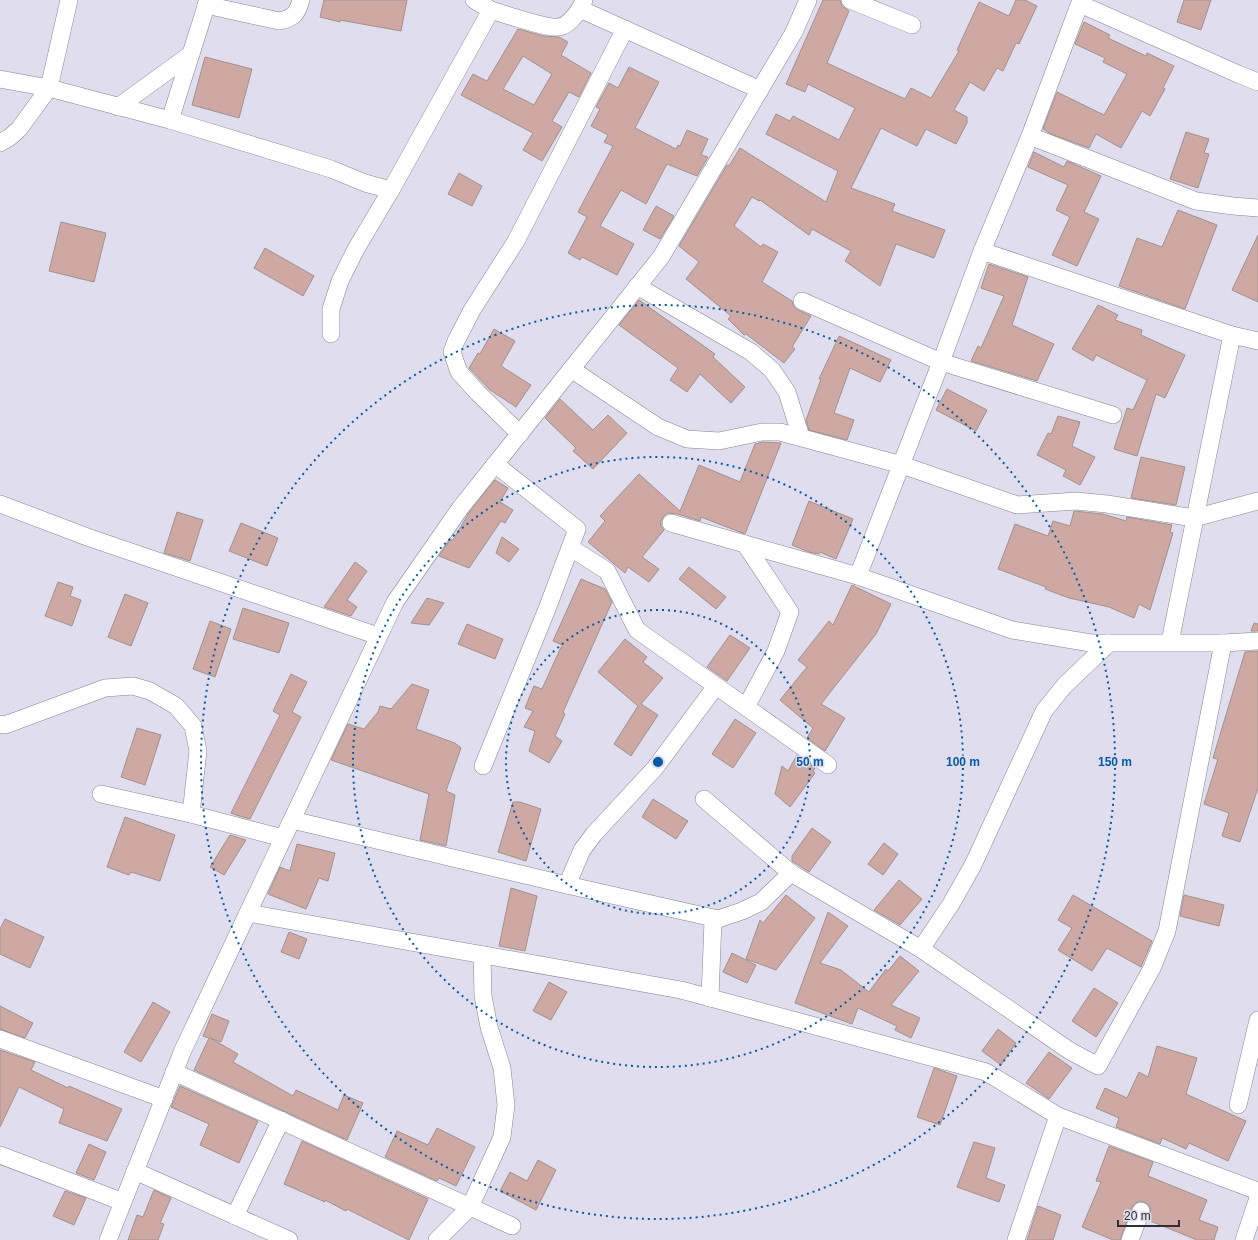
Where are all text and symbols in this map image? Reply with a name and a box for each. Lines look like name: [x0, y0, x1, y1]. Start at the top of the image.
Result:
centre of rings: [651, 755, 665, 769]
text: 50 m: [796, 755, 824, 769]
text: 100 m: [946, 755, 980, 769]
text: 150 m: [1098, 755, 1132, 769]
scale bar: [1118, 1202, 1179, 1228]
text: 20 m: [1124, 1209, 1151, 1223]

